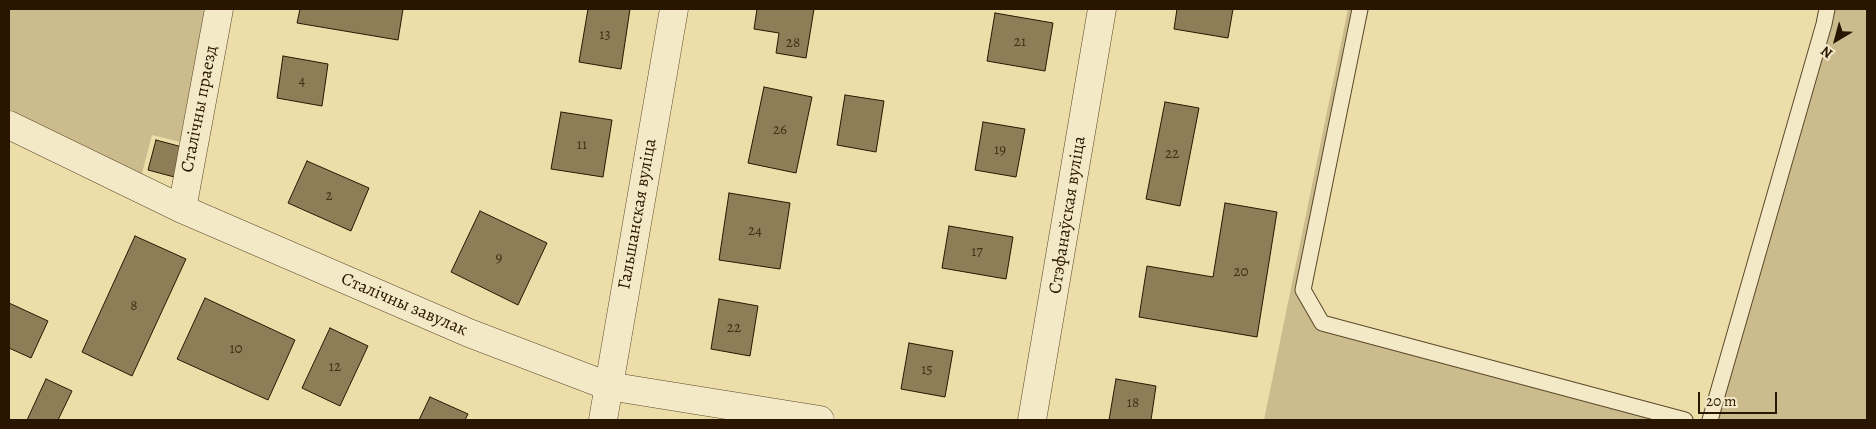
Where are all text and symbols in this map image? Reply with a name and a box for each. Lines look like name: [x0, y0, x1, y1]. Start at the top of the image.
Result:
north arrow: [1811, 15, 1861, 65]
house number: 13: [599, 26, 611, 44]
house number: 21: [1014, 33, 1026, 51]
house number: 28: [786, 34, 800, 52]
text: N: [1817, 42, 1836, 63]
street label: Сталічны праезд: [177, 44, 223, 174]
house number: 4: [299, 72, 305, 90]
house number: 26: [773, 121, 787, 139]
street label: Стэфанаўская вуліца: [1045, 135, 1091, 295]
house number: 11: [577, 136, 587, 154]
street label: Гальшанская вуліца: [614, 137, 662, 291]
house number: 19: [994, 141, 1006, 159]
house number: 22: [1165, 145, 1179, 163]
house number: 2: [325, 187, 333, 205]
house number: 24: [748, 222, 762, 240]
house number: 17: [971, 243, 983, 261]
house number: 9: [496, 249, 502, 267]
house number: 20: [1233, 263, 1249, 281]
street label: Сталічны завулак: [337, 269, 471, 341]
house number: 8: [130, 297, 138, 315]
house number: 22: [727, 319, 741, 337]
house number: 10: [229, 340, 243, 358]
house number: 12: [329, 358, 341, 376]
house number: 15: [921, 361, 933, 379]
scale bar: [1701, 382, 1780, 414]
text: 20 m: [1706, 391, 1737, 411]
house number: 18: [1127, 394, 1139, 412]

